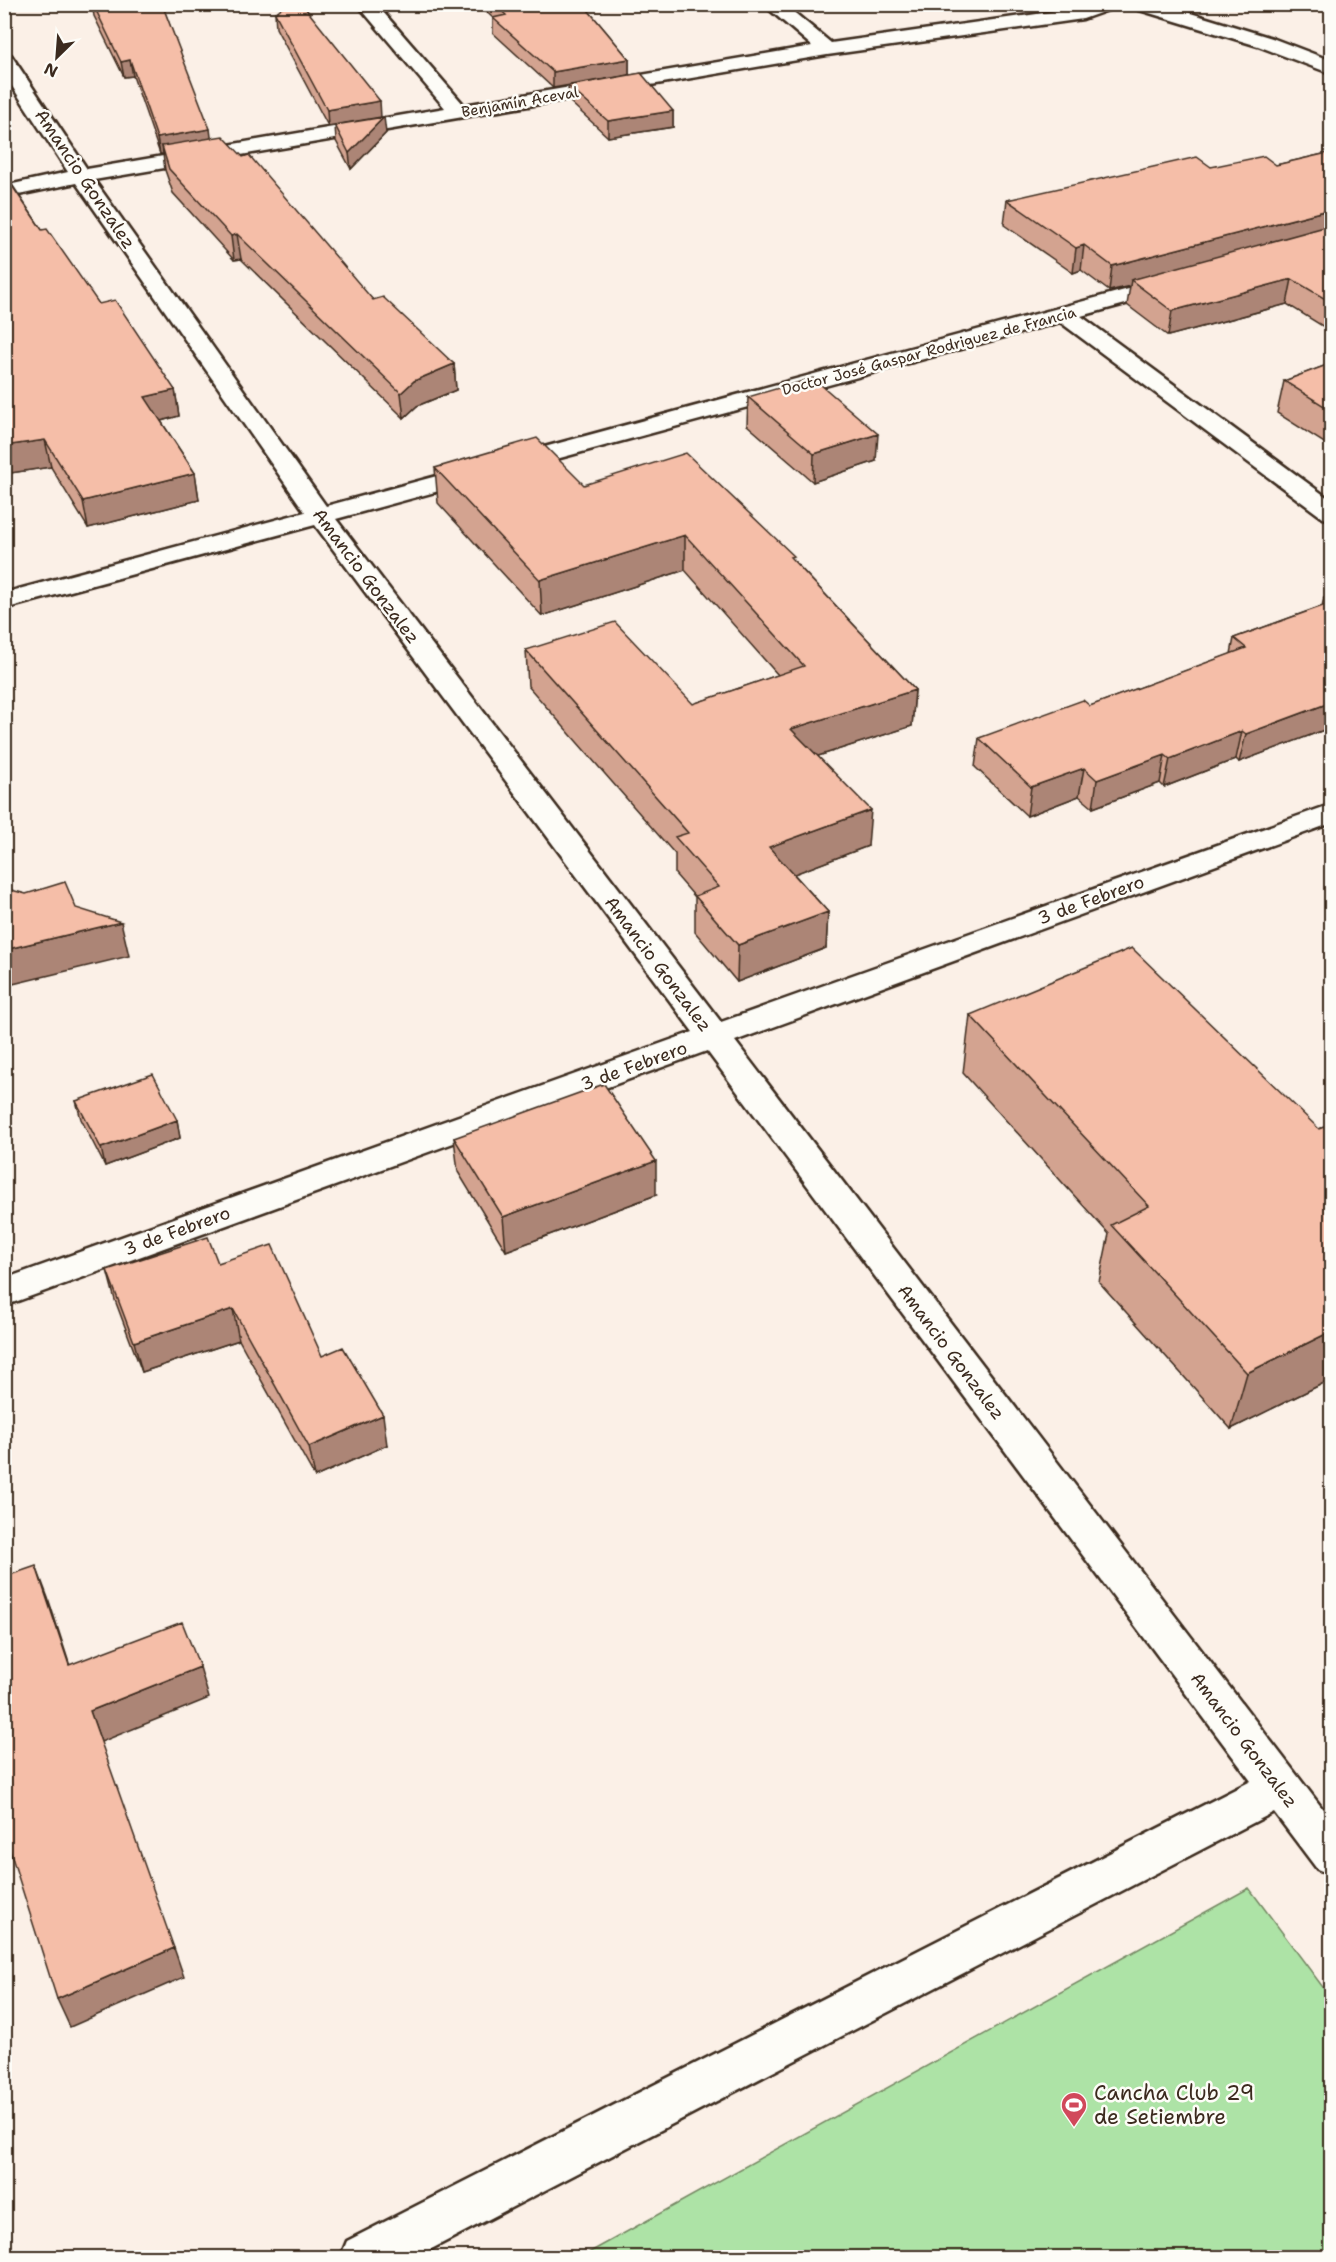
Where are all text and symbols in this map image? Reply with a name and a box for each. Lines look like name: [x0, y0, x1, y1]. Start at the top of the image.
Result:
north arrow: [27, 27, 87, 87]
text: N: [41, 58, 61, 82]
street label: Benjamín Aceval: [460, 82, 581, 122]
street label: Amancio Gonzalez: [29, 104, 141, 254]
street label: Doctor José Gaspar Rodriguez de Francia: [780, 302, 1079, 400]
street label: Amancio Gonzalez: [307, 503, 425, 649]
street label: 3 de Febrero: [1034, 870, 1148, 930]
street label: Amancio Gonzalez: [599, 891, 717, 1037]
street label: 3 de Febrero: [577, 1036, 691, 1096]
street label: 3 de Febrero: [120, 1201, 234, 1261]
street label: Amancio Gonzalez: [892, 1279, 1010, 1425]
street label: Amancio Gonzalez: [1185, 1667, 1303, 1813]
place label: Cancha Club 29 de Setiembre: [1094, 2079, 1254, 2131]
sports icon: Cancha Club 29 de Setiembre: [1059, 2090, 1089, 2128]

